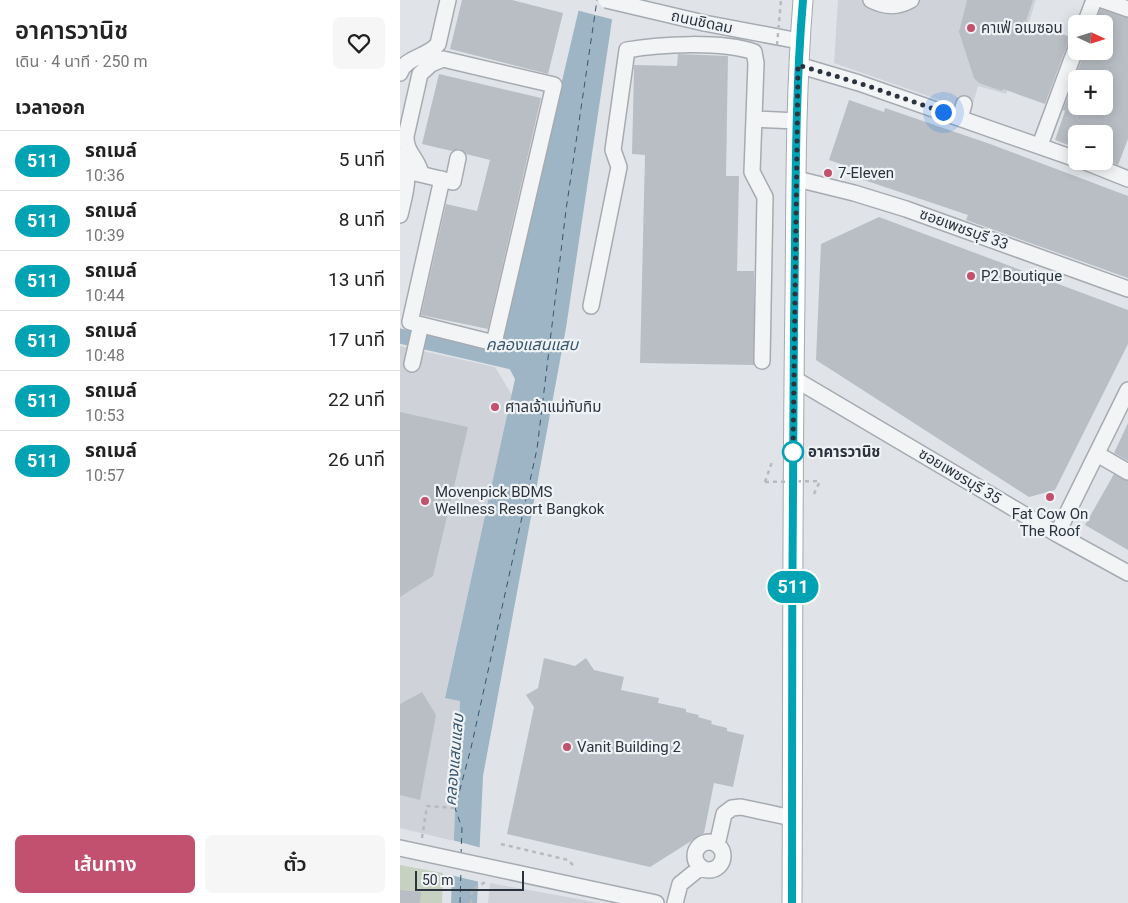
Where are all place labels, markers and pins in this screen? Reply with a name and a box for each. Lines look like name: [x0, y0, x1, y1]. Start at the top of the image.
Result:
place label: คาเฟ่ อเมซอน: [981, 19, 1063, 37]
marker: คาเฟ่ อเมซอน: [965, 22, 977, 34]
place label: 7-Eleven: [838, 164, 894, 182]
marker: 7-Eleven: [822, 167, 834, 179]
place label: P2 Boutique: [981, 267, 1062, 285]
marker: P2 Boutique: [965, 270, 977, 282]
place label: ศาลเจ้าแม่ทับทิม: [505, 398, 601, 416]
marker: ศาลเจ้าแม่ทับทิม: [489, 401, 501, 413]
marker: อาคารวานิช: [782, 441, 804, 463]
place label: อาคารวานิช: [808, 443, 880, 461]
place label: Movenpick BDMS Wellness Resort Bangkok: [435, 483, 605, 518]
marker: Fat Cow On The Roof: [1044, 491, 1056, 503]
marker: Movenpick BDMS Wellness Resort Bangkok: [419, 495, 431, 507]
place label: Fat Cow On The Roof: [1012, 505, 1088, 540]
place label: Vanit Building 2: [577, 738, 681, 756]
marker: Vanit Building 2: [561, 741, 573, 753]

